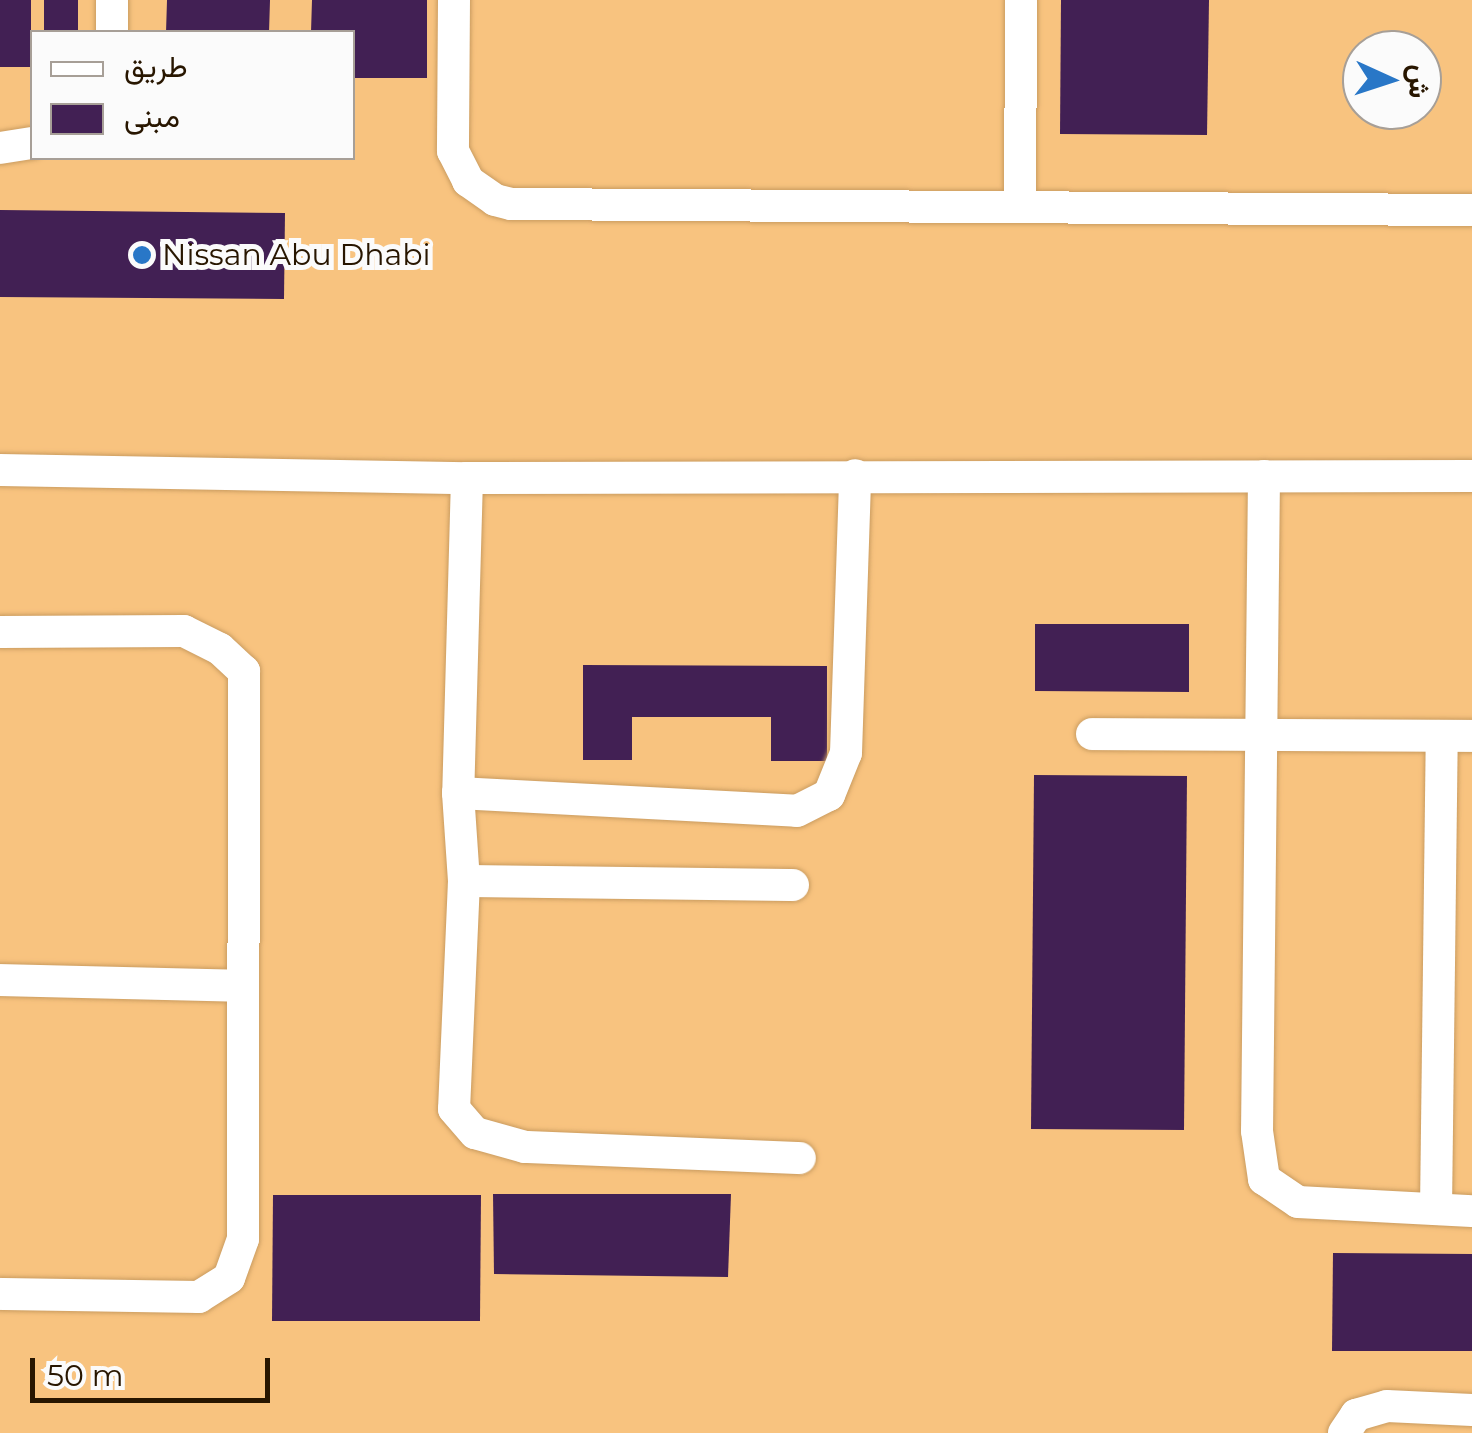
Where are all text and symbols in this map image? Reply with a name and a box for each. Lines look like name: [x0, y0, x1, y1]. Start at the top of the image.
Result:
legend: [30, 30, 355, 160]
north arrow: [1342, 30, 1442, 130]
text: طريق: [124, 48, 188, 85]
text: ش: [1402, 64, 1438, 99]
text: مبنى: [124, 98, 180, 135]
place label: Nissan Abu Dhabi: [162, 237, 431, 273]
marker: Nissan Abu Dhabi: [131, 244, 153, 266]
scale bar: [35, 1338, 275, 1400]
text: 50 m: [47, 1357, 124, 1394]

